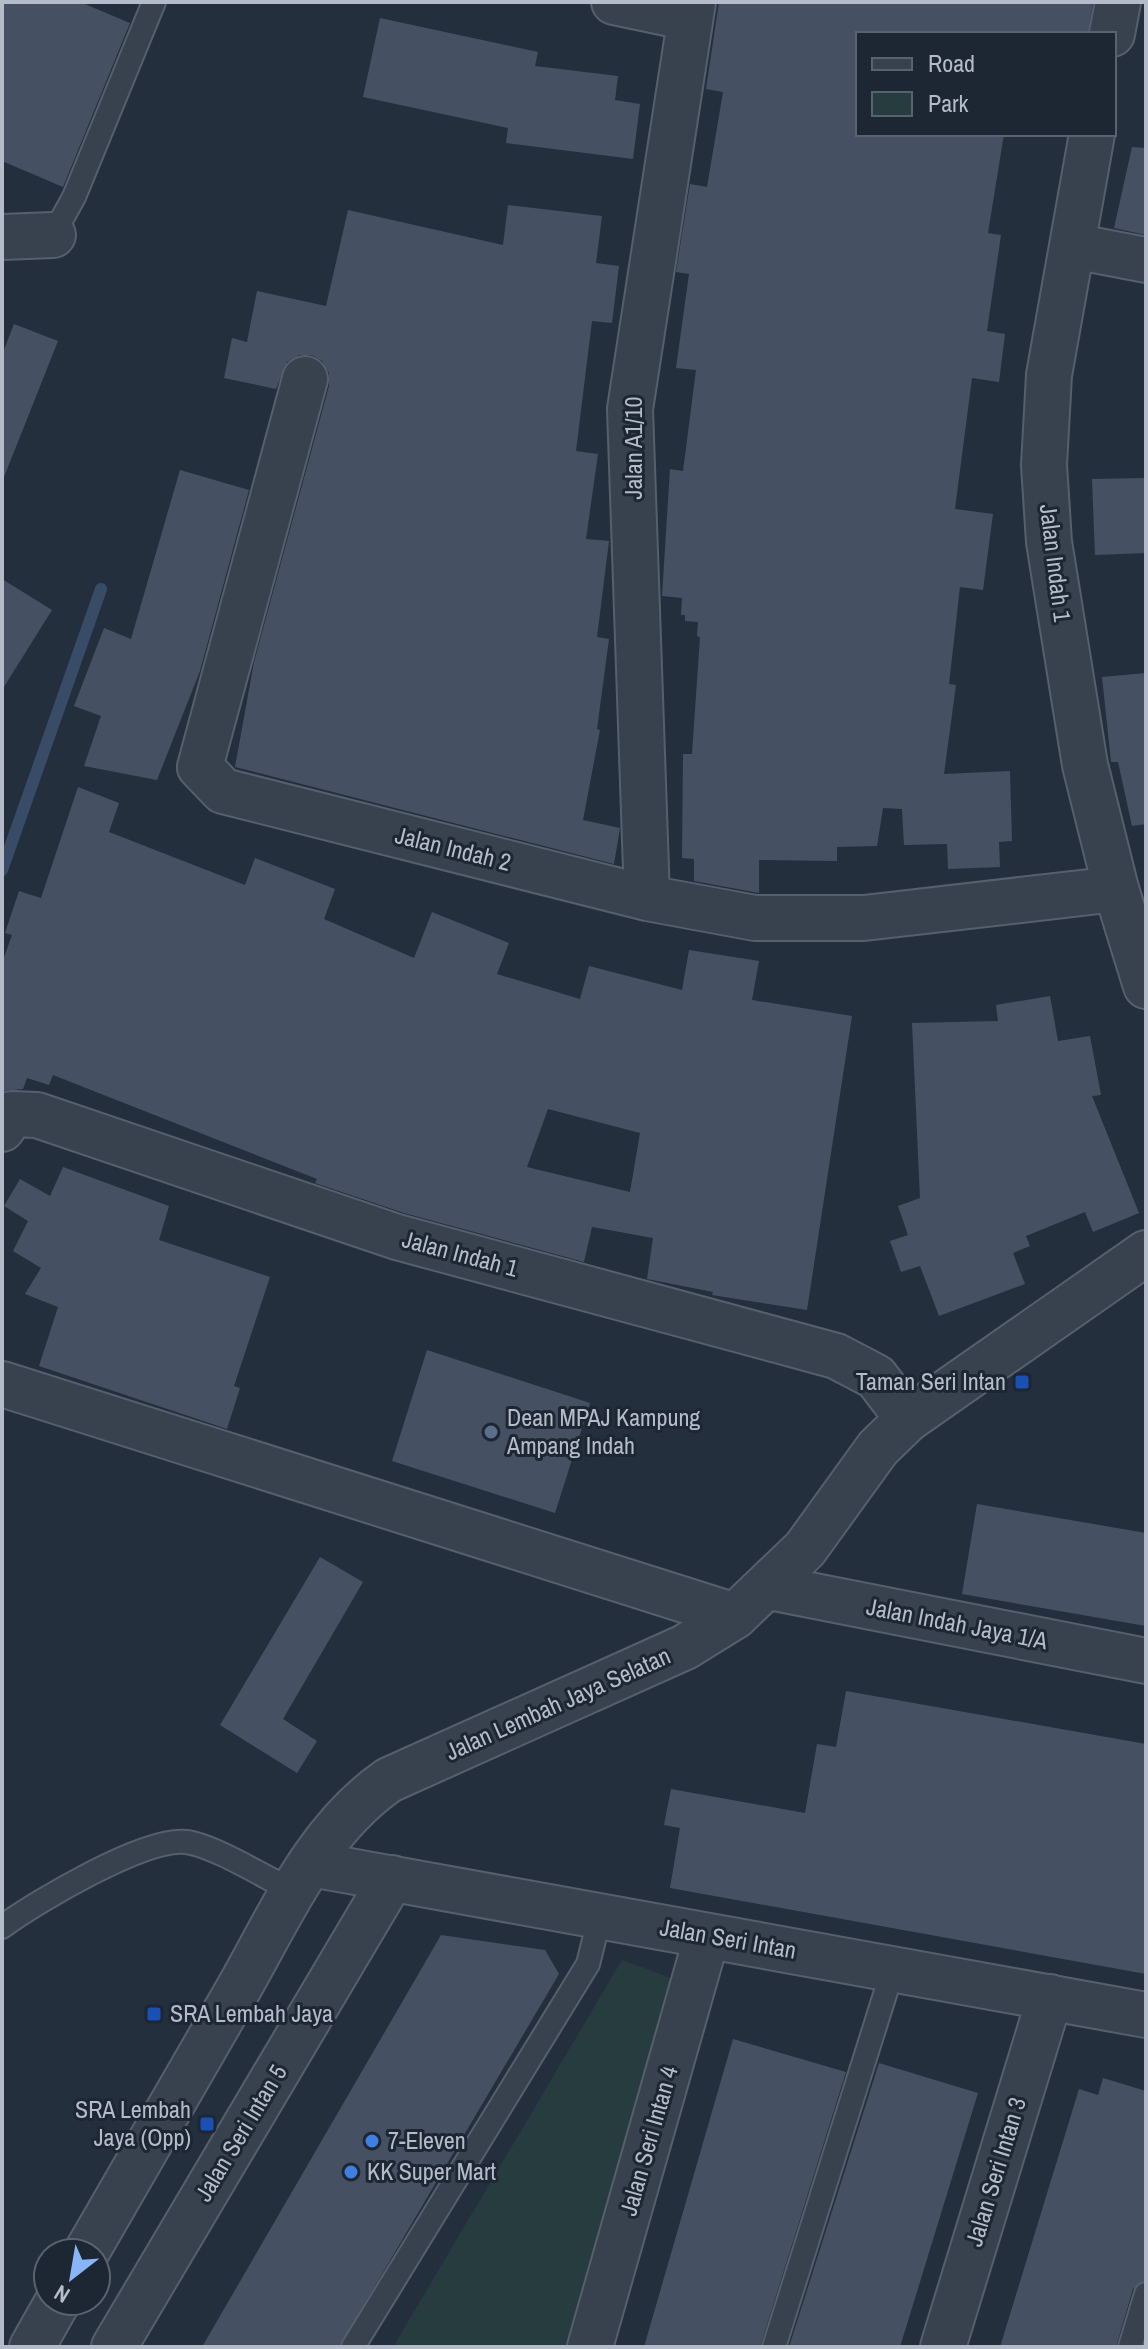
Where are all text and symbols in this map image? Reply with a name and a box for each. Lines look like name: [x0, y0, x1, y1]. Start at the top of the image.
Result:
legend: [856, 32, 1116, 136]
text: Road: [928, 47, 975, 79]
text: Park: [928, 87, 969, 119]
street label: Jalan A1/10: [617, 397, 649, 499]
street label: Jalan Indah 1: [1033, 502, 1079, 624]
street label: Jalan Indah 2: [392, 818, 514, 878]
street label: Jalan Indah 1: [399, 1222, 522, 1284]
place label: Taman Seri Intan: [856, 1365, 1006, 1397]
marker: Taman Seri Intan: [1013, 1373, 1031, 1391]
place label: Dean MPAJ Kampung Ampang Indah: [506, 1401, 700, 1461]
marker: Dean MPAJ Kampung Ampang Indah: [482, 1423, 500, 1441]
street label: Jalan Indah Jaya 1/A: [864, 1590, 1051, 1656]
street label: Jalan Lembah Jaya Selatan: [440, 1639, 675, 1767]
street label: Jalan Seri Intan: [658, 1910, 799, 1966]
place label: SRA Lembah Jaya: [170, 1997, 333, 2029]
marker: SRA Lembah Jaya: [145, 2005, 163, 2023]
street label: Jalan Seri Intan 5: [187, 2058, 294, 2207]
street label: Jalan Seri Intan 4: [611, 2062, 685, 2219]
place label: SRA Lembah Jaya (Opp): [75, 2093, 191, 2153]
street label: Jalan Seri Intan 3: [957, 2093, 1033, 2250]
marker: SRA Lembah Jaya (Opp): [198, 2115, 216, 2133]
place label: 7-Eleven: [388, 2124, 466, 2156]
marker: 7-Eleven: [363, 2132, 381, 2150]
place label: KK Super Mart: [367, 2155, 497, 2187]
marker: KK Super Mart: [342, 2163, 360, 2181]
north arrow: [32, 2237, 112, 2317]
text: N: [48, 2278, 75, 2310]

